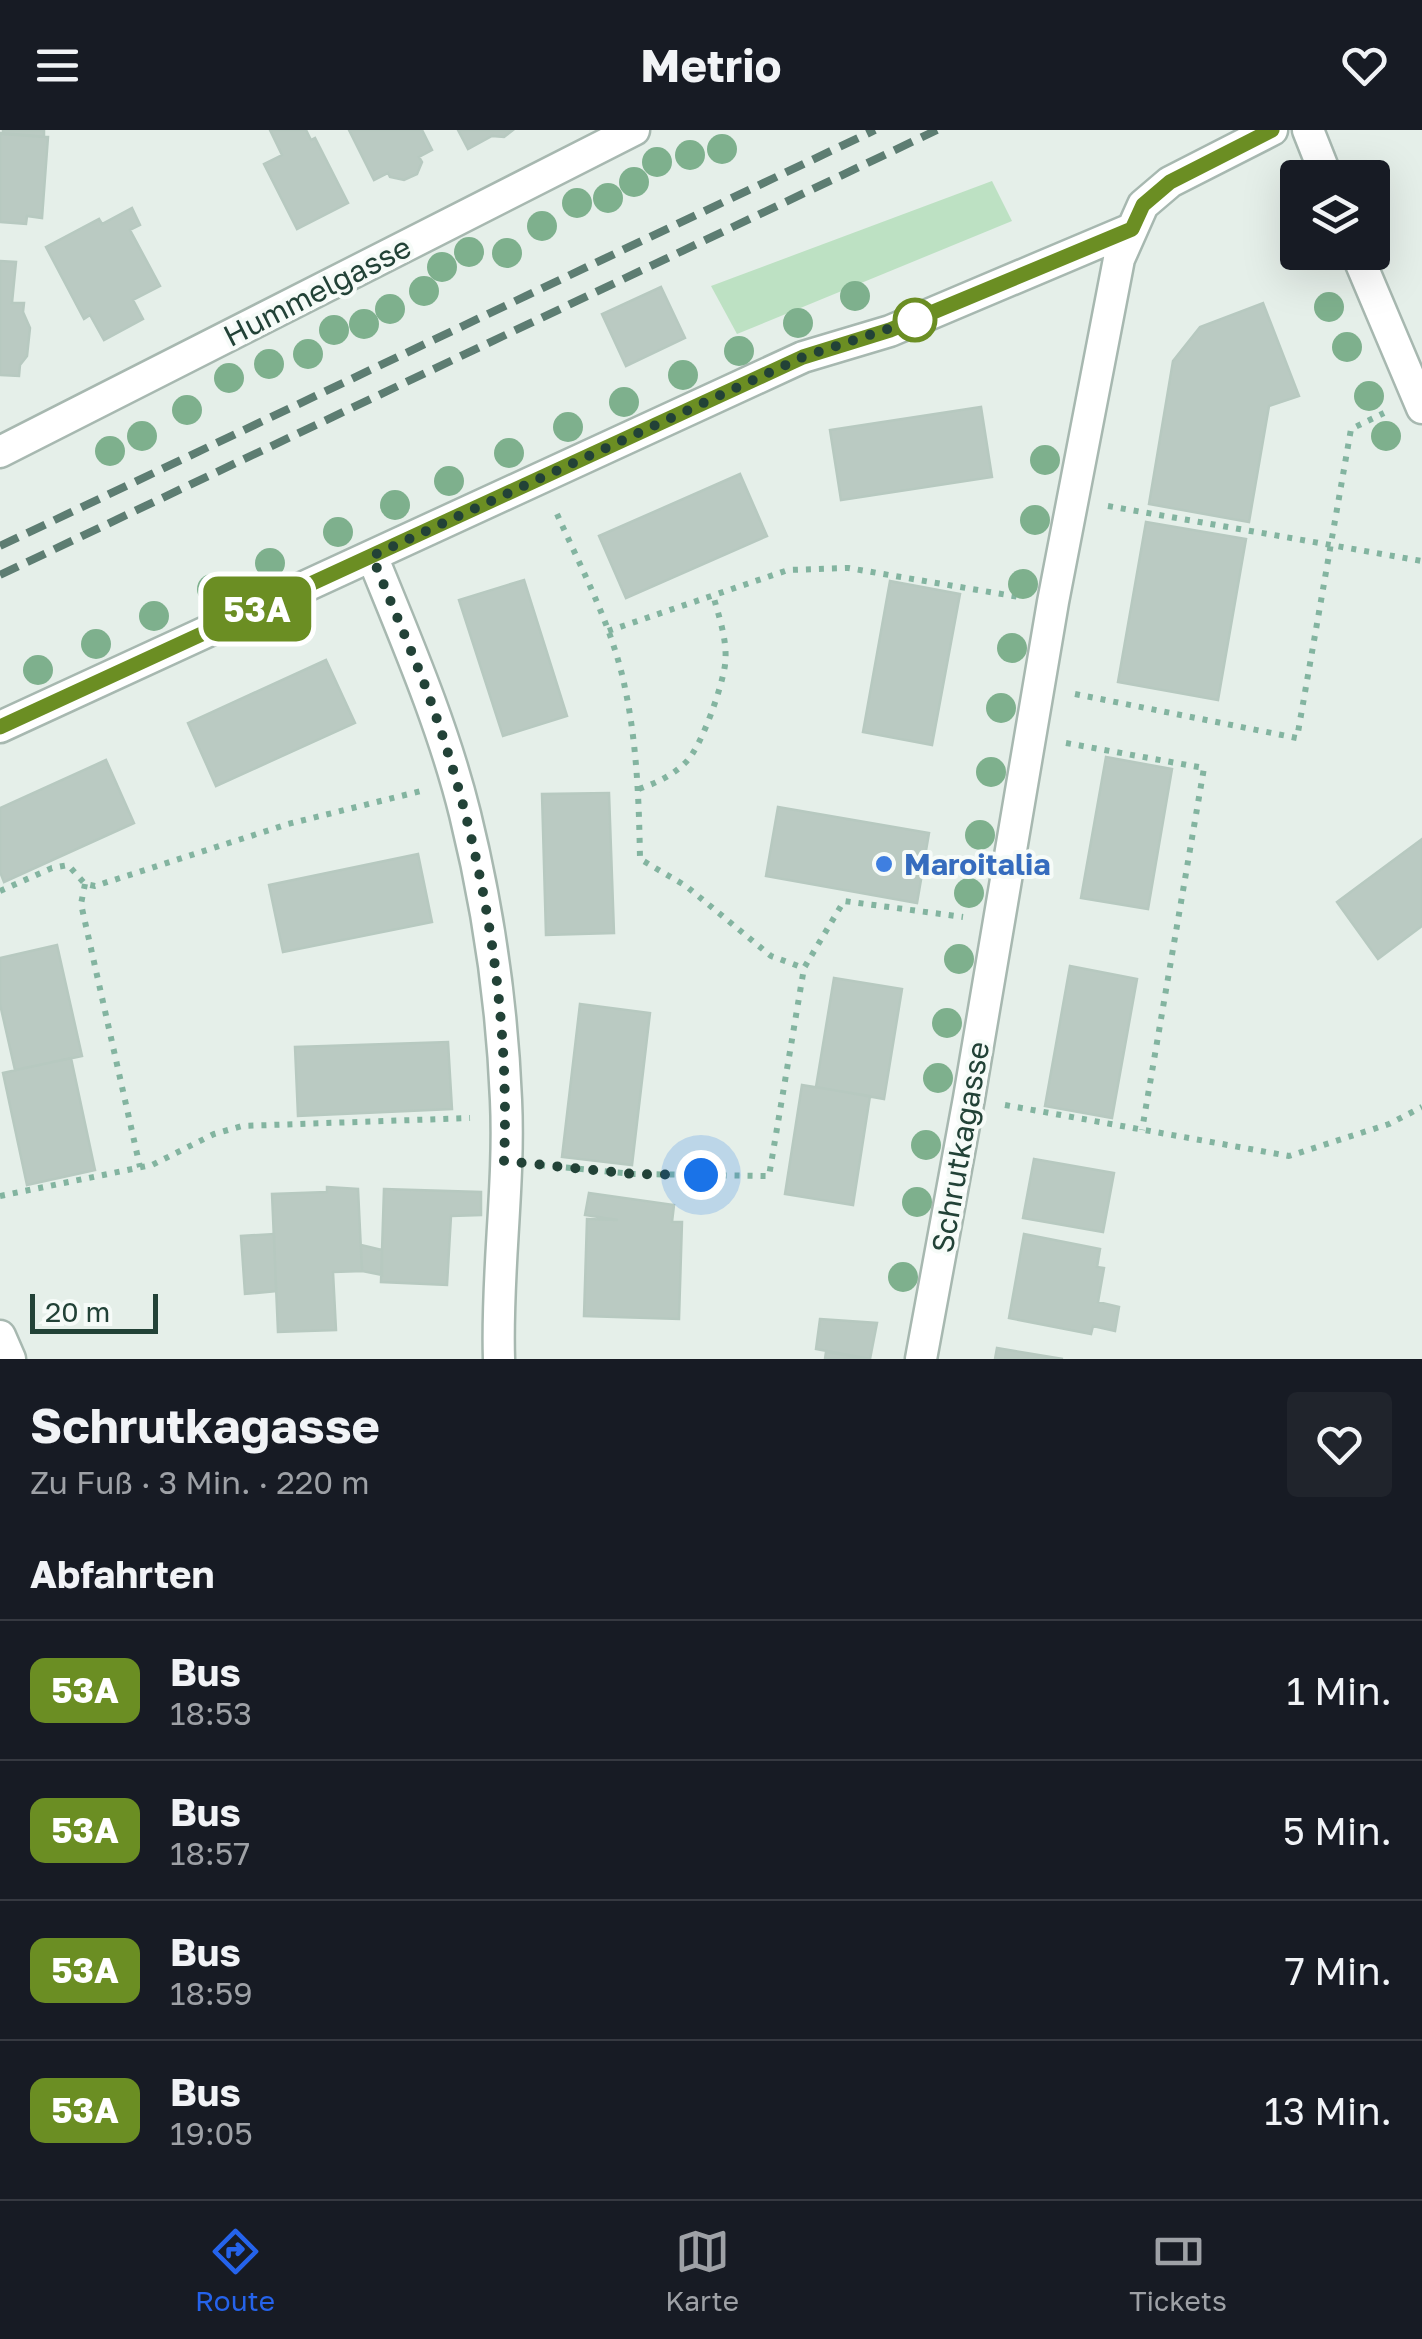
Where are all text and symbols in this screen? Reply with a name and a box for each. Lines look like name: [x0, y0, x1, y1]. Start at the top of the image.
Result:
icon: menu: [30, 38, 85, 93]
text: Metrio: [640, 38, 782, 92]
icon: heart: [1337, 38, 1392, 93]
map controls: [1280, 160, 1390, 270]
button: layers: [1280, 160, 1390, 270]
street label: Hummelgasse: [217, 228, 417, 354]
unlabelled marker: [894, 299, 936, 341]
line badge: 53A: [200, 576, 314, 642]
text: 53A: [223, 588, 291, 630]
place label: Maroitalia: [904, 846, 1051, 882]
marker: Maroitalia: [873, 853, 895, 875]
street label: Schrutkagasse: [924, 1038, 996, 1256]
your location: [676, 1150, 726, 1200]
scale bar: [30, 1289, 158, 1334]
text: 20 m: [45, 1295, 110, 1328]
button: heart: [1287, 1392, 1392, 1497]
text: Schrutkagasse: [30, 1396, 380, 1454]
text: Zu Fuß · 3 Min. · 220 m: [30, 1463, 369, 1501]
text: Abfahrten: [30, 1551, 214, 1596]
text: Bus: [170, 1649, 241, 1694]
text: 1 Min.: [1286, 1668, 1392, 1713]
text: 53A: [51, 1669, 119, 1711]
text: 18:53: [170, 1694, 252, 1732]
text: Bus: [170, 1789, 241, 1834]
text: 5 Min.: [1283, 1808, 1392, 1853]
text: 53A: [51, 1809, 119, 1851]
text: 18:57: [170, 1834, 250, 1872]
text: Bus: [170, 1929, 241, 1974]
text: 7 Min.: [1285, 1948, 1392, 1993]
text: 53A: [51, 1949, 119, 1991]
text: 18:59: [170, 1974, 253, 2012]
text: Bus: [170, 2069, 241, 2114]
text: 13 Min.: [1264, 2088, 1392, 2133]
text: 53A: [51, 2089, 119, 2131]
text: 19:05: [170, 2114, 253, 2152]
tab: Route: [195, 2224, 275, 2317]
tab: Karte: [665, 2224, 739, 2317]
tab: Tickets: [1129, 2224, 1227, 2317]

